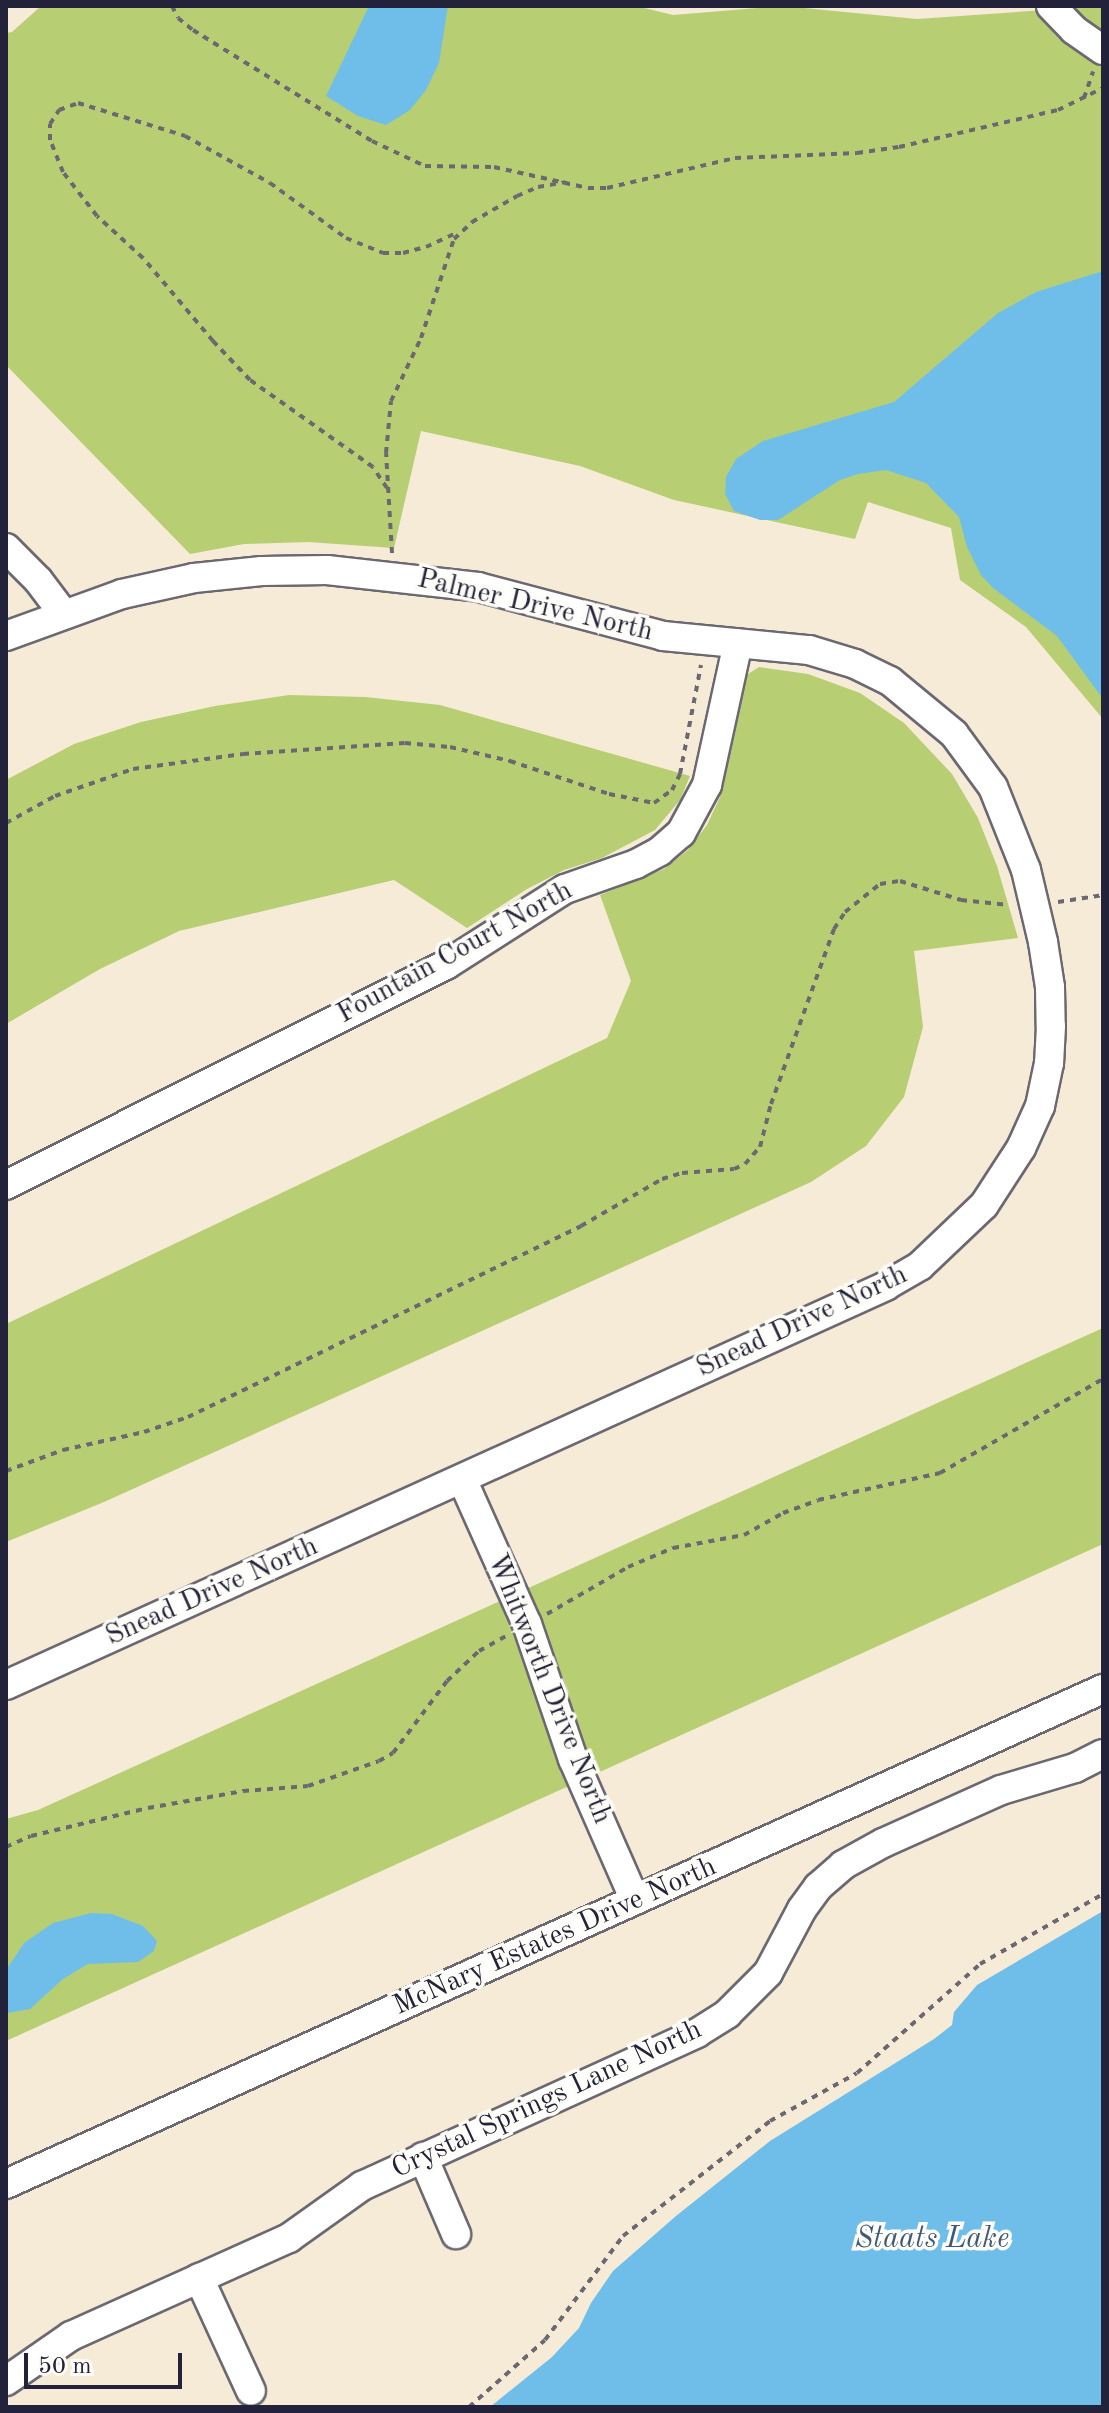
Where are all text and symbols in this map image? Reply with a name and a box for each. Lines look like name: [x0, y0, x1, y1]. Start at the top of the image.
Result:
street label: Palmer Drive North: [414, 563, 656, 649]
street label: Fountain Court North: [332, 874, 578, 1032]
street label: Snead Drive North: [691, 1258, 913, 1386]
street label: Snead Drive North: [101, 1530, 323, 1654]
street label: Whitworth Drive North: [479, 1549, 619, 1829]
street label: McNary Estates Drive North: [388, 1850, 722, 2024]
street label: Crystal Springs Lane North: [387, 2013, 707, 2187]
water label: Staats Lake: [855, 2221, 1009, 2257]
scale bar: [28, 2337, 186, 2387]
text: 50 m: [38, 2355, 92, 2379]

